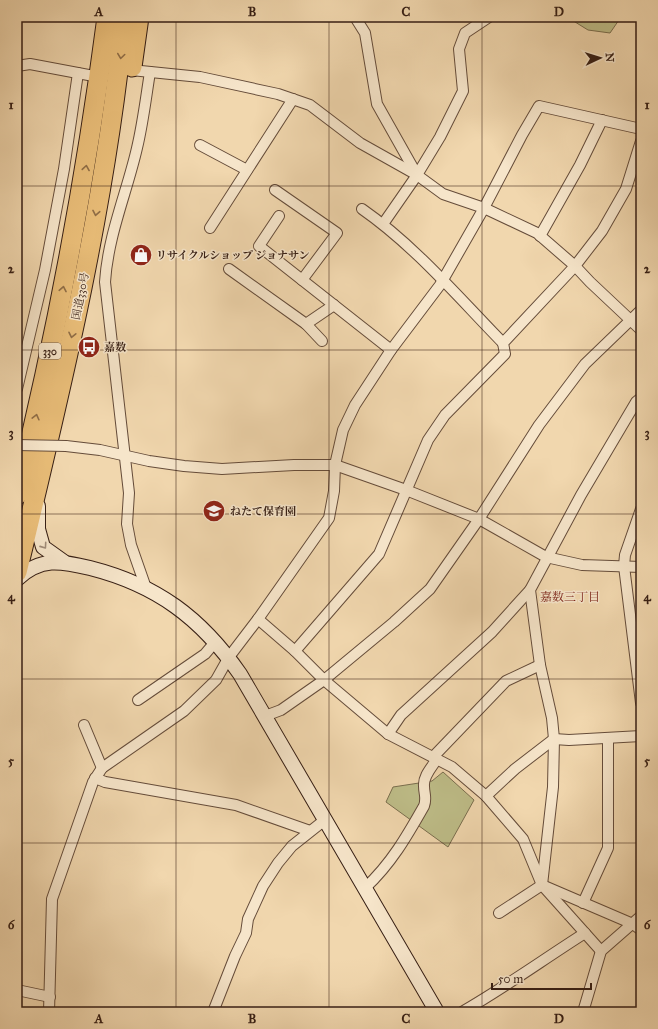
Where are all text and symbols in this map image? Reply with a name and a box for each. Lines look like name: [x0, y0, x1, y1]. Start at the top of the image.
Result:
text: A: [94, 4, 104, 20]
text: B: [248, 4, 257, 20]
text: C: [402, 4, 411, 20]
text: D: [554, 4, 564, 20]
north arrow: [580, 38, 620, 78]
text: N: [603, 52, 616, 63]
one-way arrow: [116, 53, 125, 59]
text: 1: [8, 97, 14, 113]
text: 1: [644, 97, 650, 113]
one-way arrow: [81, 165, 90, 171]
one-way arrow: [92, 210, 101, 217]
shop icon: リサイクルショップ ジョナサン: [128, 242, 154, 268]
place label: リサイクルショップ ジョナサン: [156, 249, 310, 262]
text: 2: [8, 261, 15, 277]
text: 2: [644, 261, 651, 277]
street label: 国道330号: [70, 271, 91, 321]
one-way arrow: [58, 286, 67, 293]
one-way arrow: [69, 331, 77, 338]
bus stop icon: 嘉数: [76, 334, 102, 360]
place label: 嘉数: [104, 341, 127, 354]
road number: 330: [39, 343, 61, 359]
one-way arrow: [32, 413, 40, 420]
text: 3: [8, 425, 14, 441]
text: 3: [644, 425, 650, 441]
school or university icon: ねたて保育園: [201, 498, 227, 524]
place label: ねたて保育園: [230, 505, 296, 518]
one-way arrow: [39, 542, 46, 549]
text: 4: [7, 589, 15, 605]
text: 4: [643, 589, 651, 605]
district label: 嘉数三丁目: [540, 590, 600, 604]
text: 5: [8, 753, 15, 769]
text: 5: [644, 753, 651, 769]
text: 6: [8, 917, 16, 933]
text: 6: [644, 917, 652, 933]
scale bar: [492, 965, 591, 991]
text: 50 m: [498, 972, 523, 986]
text: A: [94, 1011, 104, 1027]
text: B: [248, 1011, 257, 1027]
text: C: [402, 1011, 411, 1027]
text: D: [554, 1011, 564, 1027]

